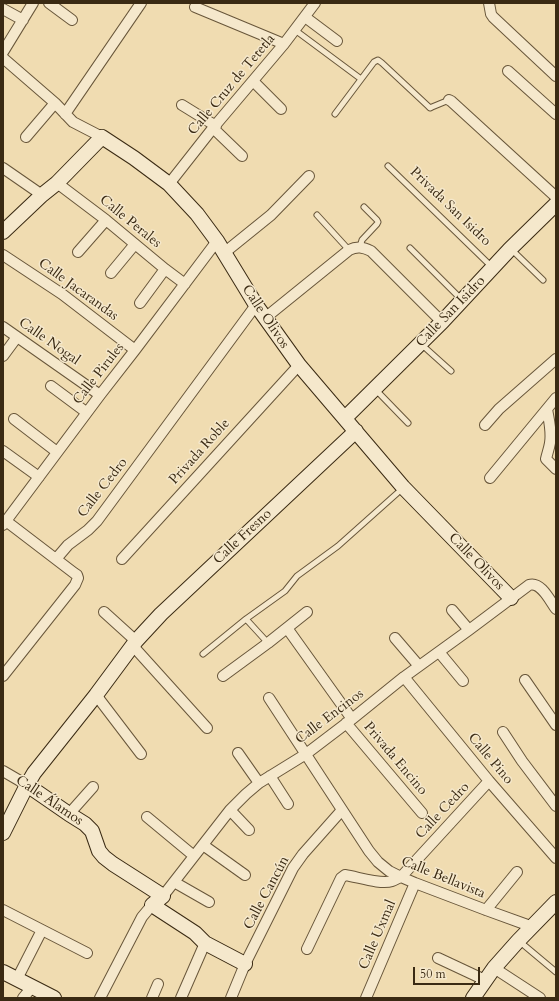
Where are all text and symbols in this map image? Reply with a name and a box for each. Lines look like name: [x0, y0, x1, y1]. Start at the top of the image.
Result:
street label: Calle Cruz de Tetetla: [185, 31, 279, 139]
street label: Privada San Isidro: [406, 164, 494, 250]
street label: Calle Perales: [96, 192, 164, 252]
street label: Calle Jacarandas: [35, 255, 121, 325]
street label: Calle San Isidro: [413, 273, 489, 351]
street label: Calle Olivos: [238, 282, 292, 352]
street label: Calle Nogal: [15, 315, 83, 369]
street label: Calle Pirules: [70, 340, 128, 408]
street label: Privada Roble: [166, 416, 234, 488]
street label: Calle Cedro: [74, 455, 132, 521]
street label: Calle Fresno: [210, 506, 276, 568]
street label: Calle Olivos: [445, 530, 507, 594]
street label: Calle Encinos: [293, 686, 367, 748]
street label: Privada Encino: [360, 719, 430, 799]
street label: Calle Pino: [464, 730, 516, 788]
street label: Calle Álamos: [12, 772, 86, 830]
street label: Calle Cedro: [413, 779, 473, 843]
street label: Calle Cancún: [241, 853, 293, 933]
street label: Calle Bellavista: [398, 854, 488, 902]
street label: Calle Uxmal: [356, 898, 400, 972]
scale bar: [415, 959, 482, 985]
text: 50 m: [420, 966, 446, 982]

